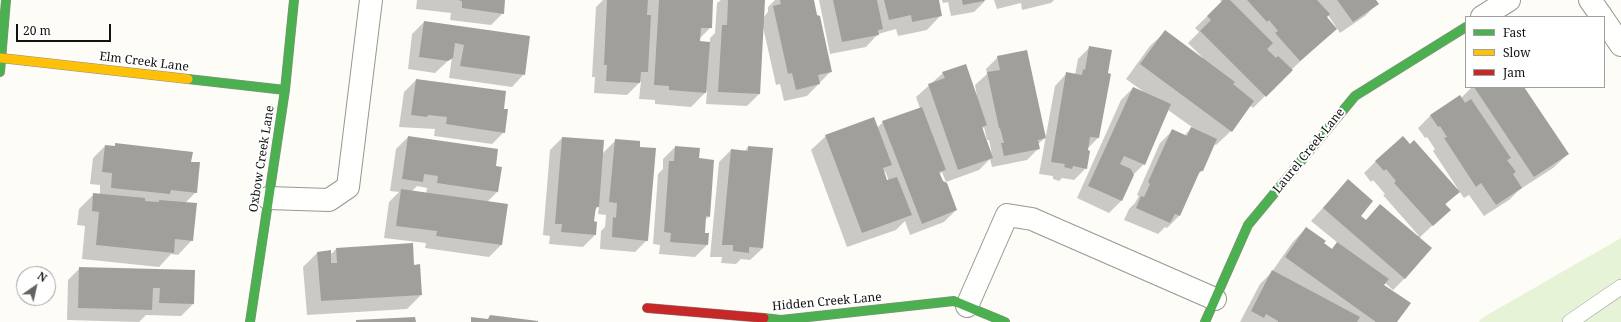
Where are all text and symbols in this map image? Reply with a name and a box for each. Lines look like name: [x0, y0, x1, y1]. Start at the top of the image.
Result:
scale bar: [18, 16, 113, 42]
legend: [1465, 16, 1605, 88]
text: 20 m: [23, 22, 51, 39]
text: Fast: [1503, 24, 1526, 41]
text: Slow: [1503, 44, 1531, 61]
street label: Elm Creek Lane: [98, 49, 190, 75]
text: Jam: [1503, 64, 1525, 81]
street label: Oxbow Creek Lane: [246, 105, 278, 213]
street label: Laurel Creek Lane: [1270, 106, 1348, 196]
north arrow: [16, 266, 56, 306]
text: N: [35, 268, 50, 285]
street label: Hidden Creek Lane: [772, 290, 882, 314]

